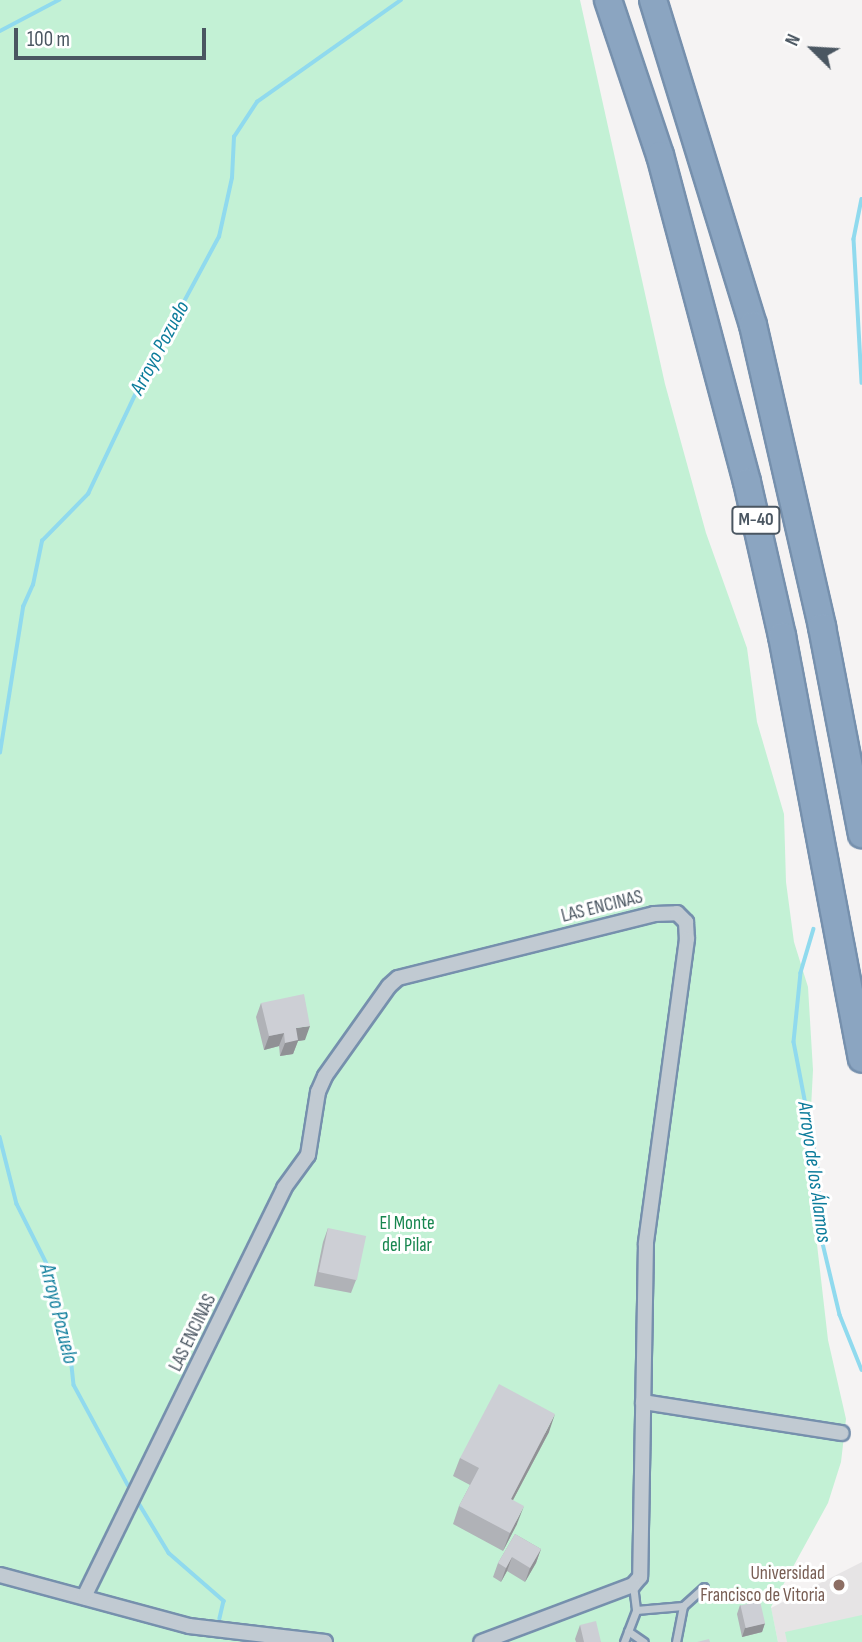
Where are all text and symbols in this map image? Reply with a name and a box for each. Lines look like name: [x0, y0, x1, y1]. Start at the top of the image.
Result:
scale bar: [18, 14, 210, 58]
north arrow: [778, 14, 848, 84]
text: 100 m: [27, 27, 70, 52]
text: N: [781, 31, 806, 50]
water label: Arroyo Pozuelo: [125, 297, 195, 399]
road number: M-40: [730, 506, 782, 534]
street label: LAS ENCINAS: [559, 886, 645, 928]
water label: Arroyo de los Álamos: [792, 1100, 836, 1244]
park label: El Monte del Pilar: [379, 1213, 435, 1257]
water label: Arroyo Pozuelo: [33, 1261, 83, 1367]
street label: LAS ENCINAS: [165, 1291, 221, 1375]
place label: Universidad Francisco de Vitoria: [700, 1563, 825, 1607]
marker: Universidad Francisco de Vitoria: [831, 1577, 847, 1593]

